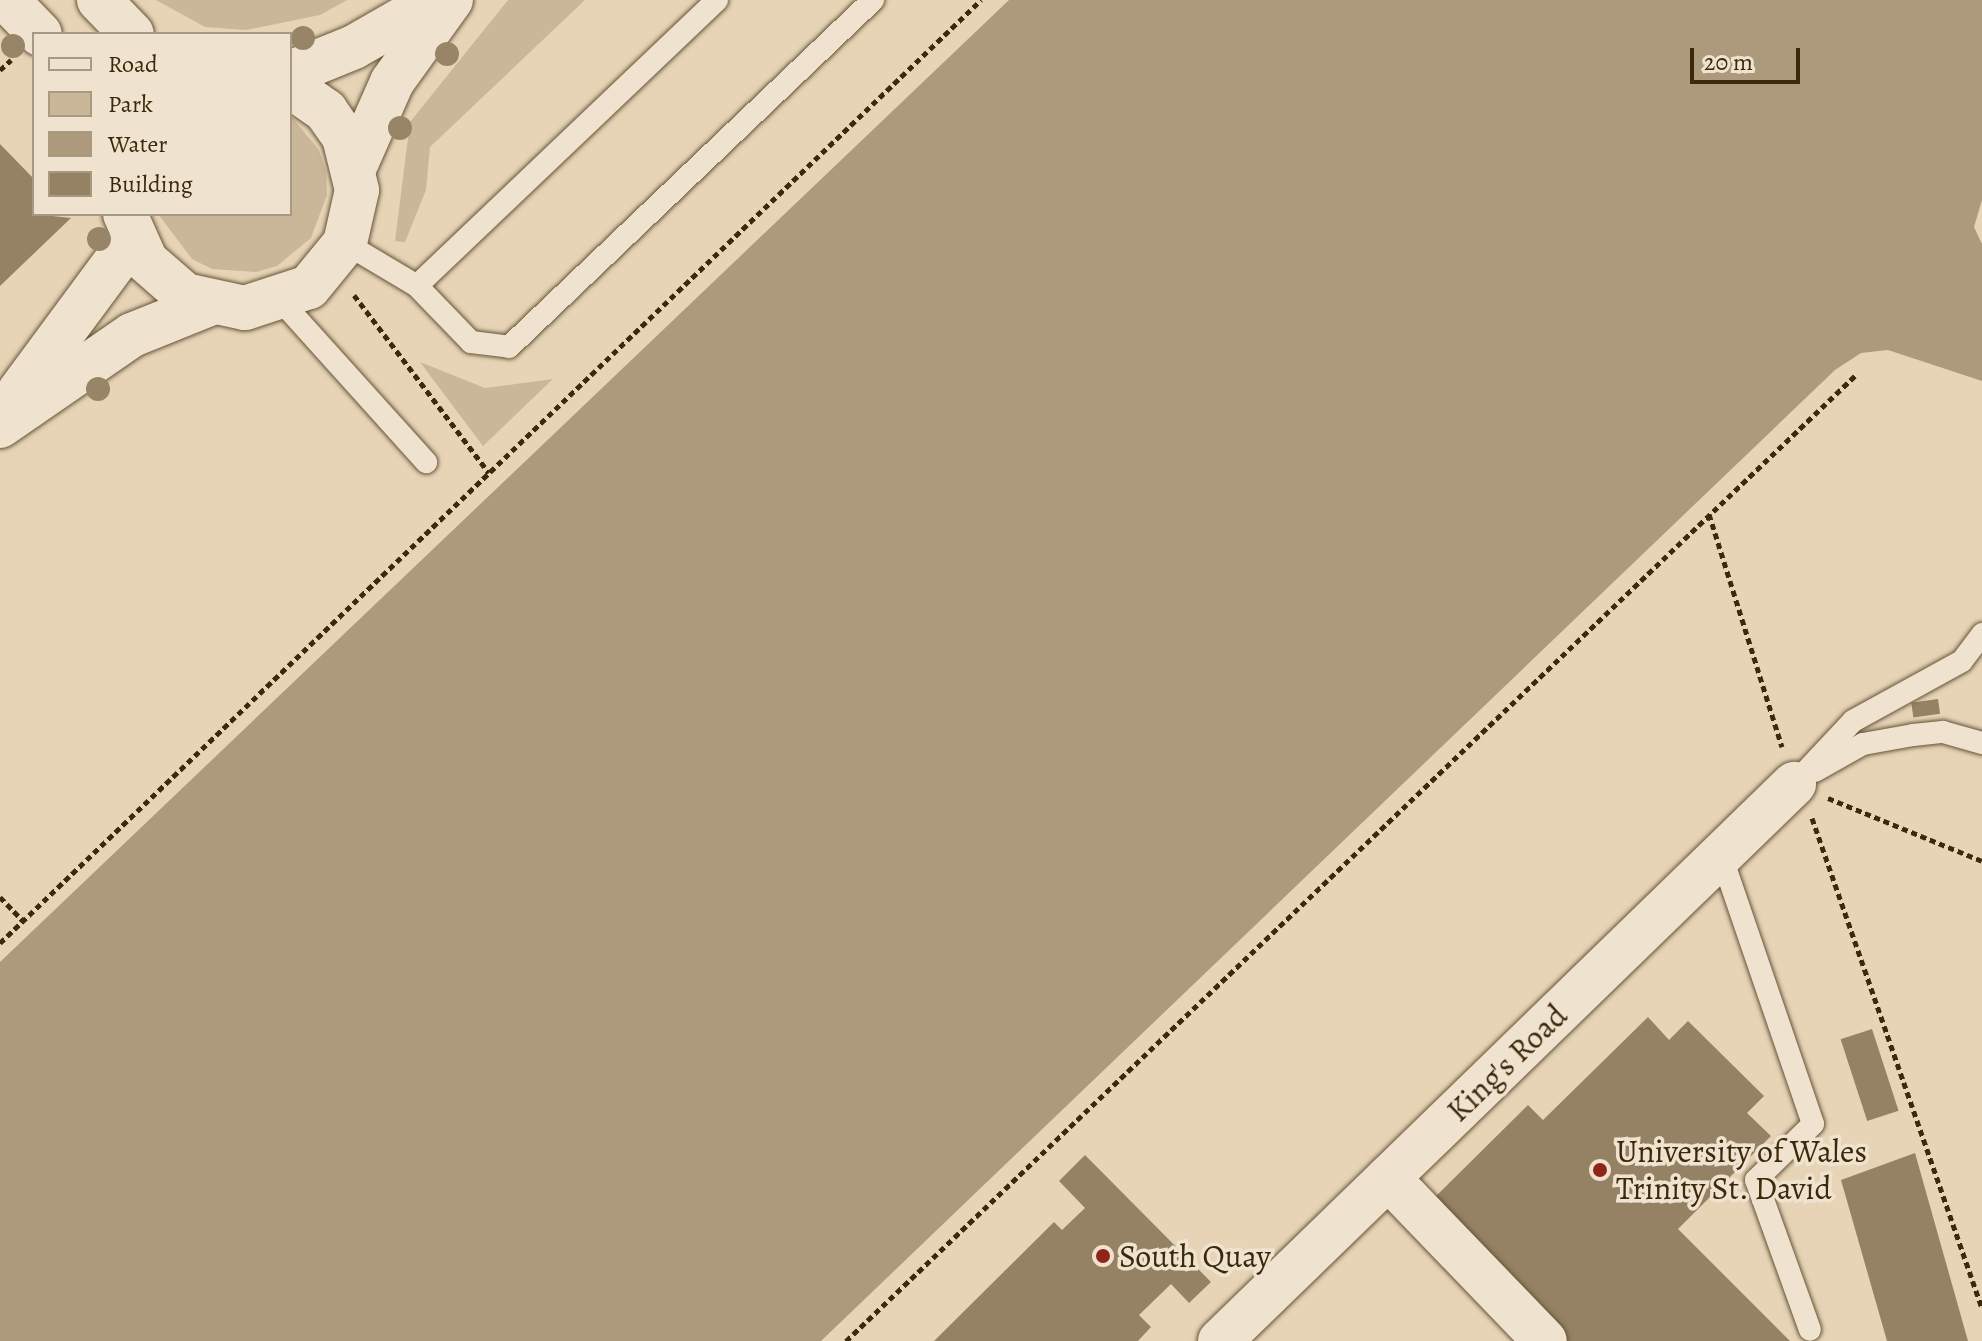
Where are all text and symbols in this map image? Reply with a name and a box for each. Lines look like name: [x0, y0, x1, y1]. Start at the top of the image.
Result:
legend: [32, 32, 292, 216]
scale bar: [1694, 32, 1804, 82]
text: 20 m: [1704, 46, 1753, 78]
text: Road: [108, 48, 158, 80]
text: Park: [108, 88, 153, 120]
text: Water: [108, 128, 168, 160]
text: Building: [108, 168, 193, 200]
street label: King's Road: [1439, 996, 1575, 1130]
place label: University of Wales Trinity St. David: [1616, 1133, 1867, 1208]
marker: University of Wales Trinity St. David: [1591, 1161, 1609, 1179]
place label: South Quay: [1119, 1237, 1271, 1275]
marker: South Quay: [1094, 1247, 1112, 1265]

